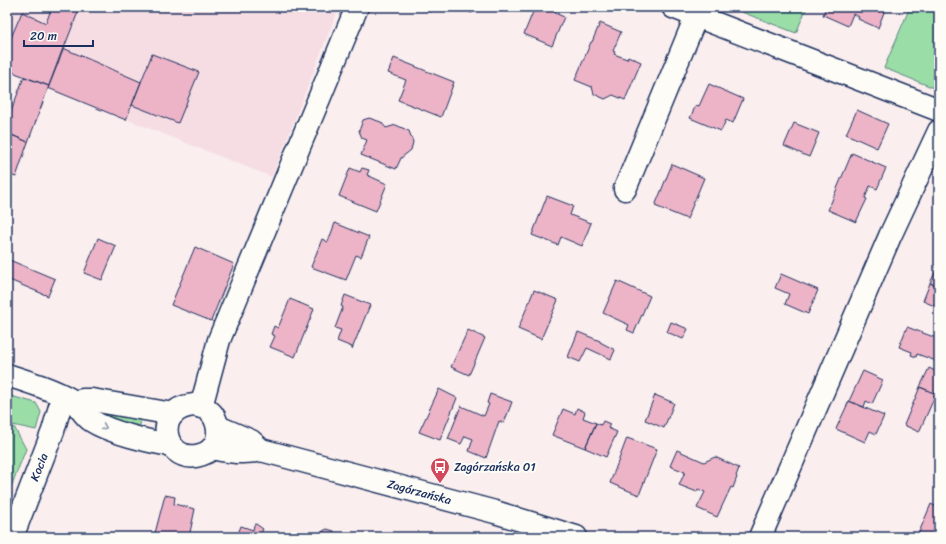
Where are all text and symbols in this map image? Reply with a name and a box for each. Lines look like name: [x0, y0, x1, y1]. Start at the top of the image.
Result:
scale bar: [24, 22, 93, 48]
text: 20 m: [30, 25, 57, 47]
one-way arrow: [100, 422, 107, 430]
street label: Kocia: [24, 450, 55, 484]
bus stop icon: Zagórzańska 01: [429, 456, 451, 484]
place label: Zagórzańska 01: [454, 456, 536, 478]
street label: Zagórzańska: [385, 473, 454, 511]

